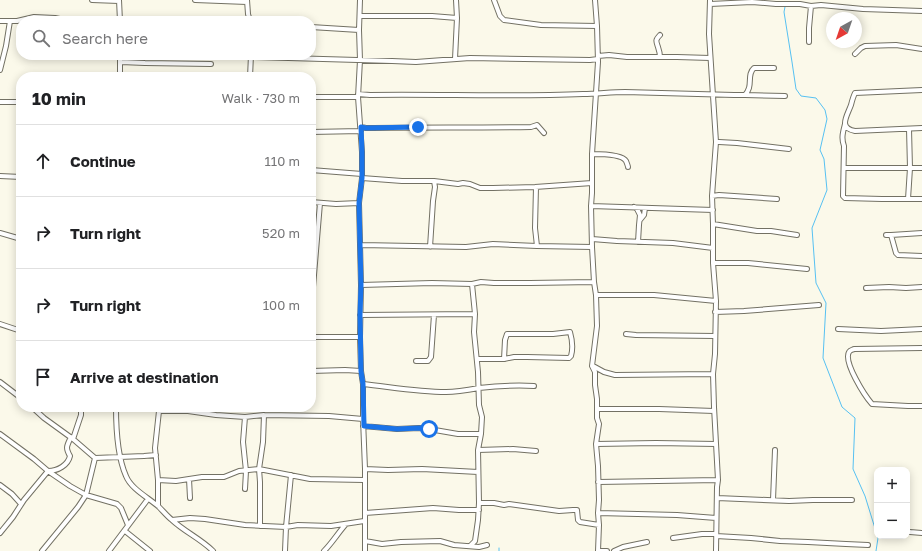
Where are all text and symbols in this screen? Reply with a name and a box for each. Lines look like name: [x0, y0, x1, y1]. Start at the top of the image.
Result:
north arrow: [826, 12, 862, 48]
search box: [16, 16, 316, 60]
icon: search: [30, 27, 52, 49]
text: Search here: [62, 29, 148, 47]
text: 10 min: [32, 88, 86, 109]
text: Walk · 730 m: [221, 90, 300, 106]
route end: [409, 118, 427, 136]
icon: ahead: [32, 150, 54, 172]
text: Continue: [70, 152, 136, 170]
text: 110 m: [265, 153, 300, 169]
icon: right: [32, 222, 54, 244]
text: Turn right: [70, 224, 141, 242]
text: 520 m: [262, 225, 300, 241]
icon: right: [32, 294, 54, 316]
text: Turn right: [70, 296, 141, 314]
text: 100 m: [263, 297, 300, 313]
icon: arrive: [32, 366, 54, 388]
text: Arrive at destination: [70, 368, 219, 386]
route start: [420, 420, 438, 438]
map controls: [874, 467, 910, 539]
button: +: [874, 467, 910, 503]
button: −: [874, 503, 910, 539]

